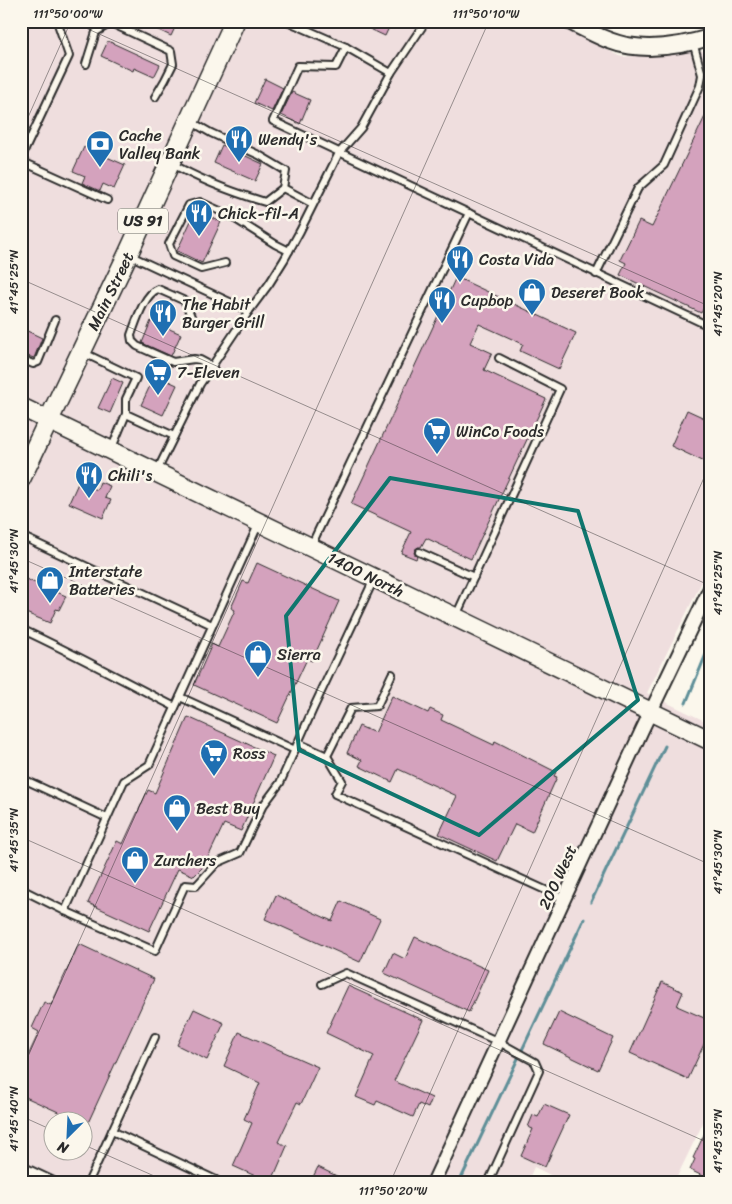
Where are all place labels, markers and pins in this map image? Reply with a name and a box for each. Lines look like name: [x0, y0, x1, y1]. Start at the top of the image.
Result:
place label: Cache Valley Bank: [119, 121, 201, 168]
restaurant icon: Wendy's: [224, 124, 254, 163]
place label: Wendy's: [258, 125, 318, 154]
bank icon: Cache Valley Bank: [85, 129, 115, 168]
restaurant icon: Chick-fil-A: [184, 198, 214, 237]
place label: Chick-fil-A: [218, 199, 299, 228]
restaurant icon: Costa Vida: [445, 244, 475, 283]
place label: Costa Vida: [479, 245, 554, 274]
shop icon: Deseret Book: [517, 277, 547, 316]
place label: Deseret Book: [551, 278, 645, 307]
restaurant icon: Cupbop: [427, 285, 457, 324]
place label: Cupbop: [461, 286, 514, 315]
place label: The Habit Burger Grill: [182, 290, 265, 337]
restaurant icon: The Habit Burger Grill: [148, 298, 178, 337]
supermarket icon: 7-Eleven: [143, 357, 173, 396]
place label: 7-Eleven: [177, 358, 240, 387]
supermarket icon: WinCo Foods: [422, 416, 452, 455]
place label: WinCo Foods: [456, 417, 545, 446]
restaurant icon: Chili's: [74, 460, 104, 499]
place label: Chili's: [108, 461, 153, 490]
place label: Interstate Batteries: [68, 557, 143, 604]
shop icon: Interstate Batteries: [35, 565, 65, 604]
shop icon: Sierra: [243, 639, 273, 678]
place label: Sierra: [277, 640, 321, 669]
supermarket icon: Ross: [199, 738, 229, 777]
place label: Ross: [233, 739, 266, 768]
shop icon: Best Buy: [162, 793, 192, 832]
place label: Best Buy: [196, 794, 261, 823]
shop icon: Zurchers: [120, 845, 150, 884]
place label: Zurchers: [154, 846, 217, 875]

